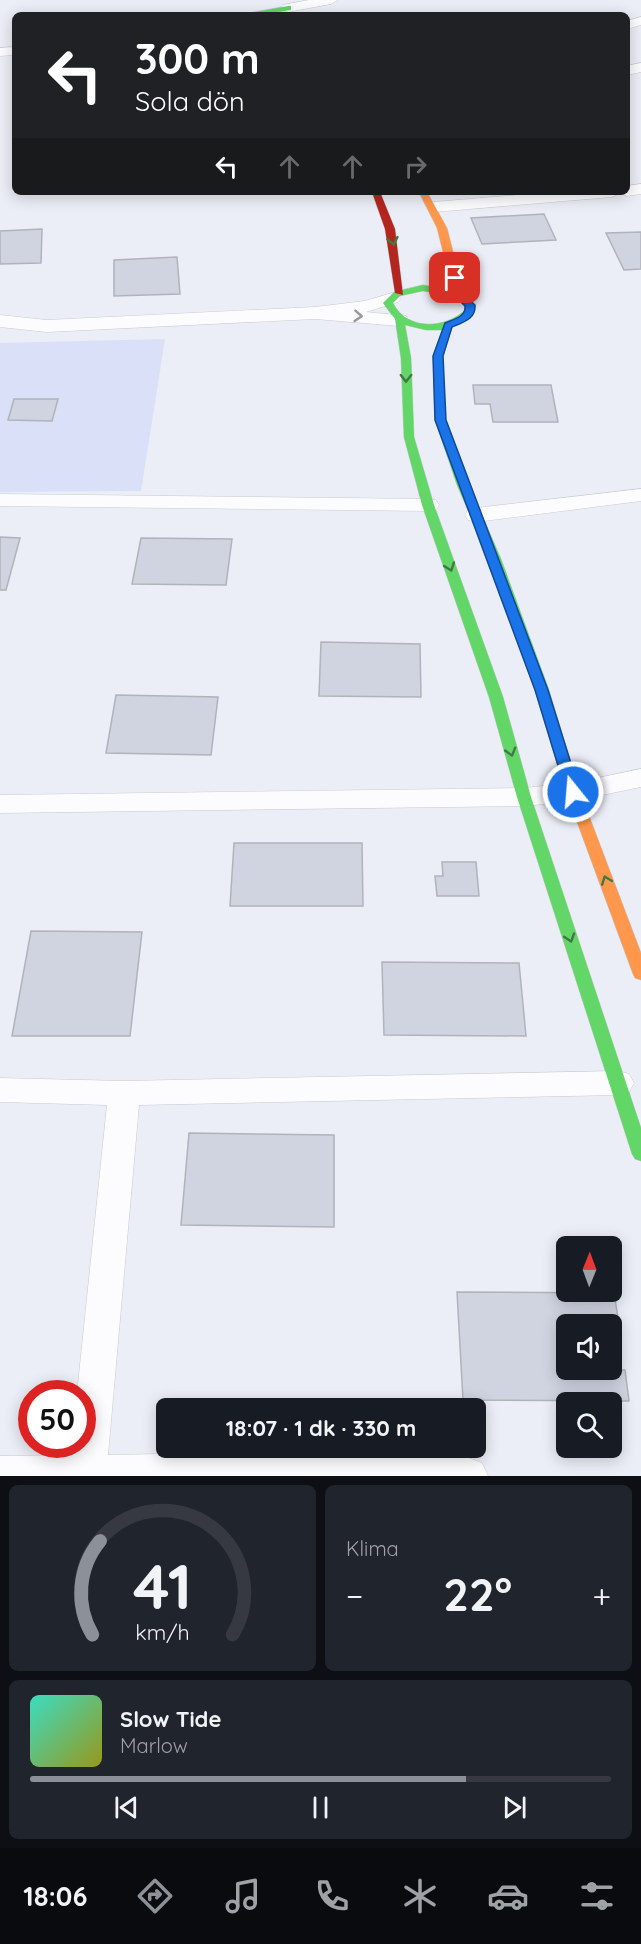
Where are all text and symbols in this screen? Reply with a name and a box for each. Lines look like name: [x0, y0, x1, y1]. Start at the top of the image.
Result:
text: 300 m: [135, 32, 260, 85]
icon: left: [36, 36, 114, 114]
text: Sola dön: [135, 84, 245, 118]
icon: left: [210, 150, 243, 183]
icon: ahead: [273, 150, 306, 183]
icon: ahead: [336, 150, 369, 183]
icon: right: [399, 150, 432, 183]
one-way arrow: [386, 236, 399, 246]
pin: [429, 252, 480, 303]
icon: arrive: [438, 261, 471, 294]
one-way arrow: [354, 309, 363, 322]
one-way arrow: [400, 374, 412, 383]
one-way arrow: [443, 561, 456, 572]
one-way arrow: [504, 747, 517, 757]
position arrow: [541, 760, 605, 824]
one-way arrow: [600, 875, 613, 886]
one-way arrow: [563, 932, 576, 943]
north arrow: [556, 1236, 622, 1302]
map controls: [556, 1236, 622, 1458]
button: sound: [556, 1314, 622, 1380]
speed limit sign: 50: [18, 1380, 96, 1458]
button: search: [556, 1392, 622, 1458]
text: 18:07 · 1 dk · 330 m: [226, 1414, 416, 1442]
text: Klima: [346, 1536, 399, 1561]
text: 41: [133, 1547, 192, 1625]
text: 22°: [443, 1566, 512, 1622]
text: −: [346, 1575, 363, 1616]
text: +: [592, 1575, 611, 1616]
text: km/h: [135, 1619, 190, 1645]
text: Slow Tide: [120, 1705, 221, 1733]
text: Marlow: [120, 1733, 188, 1758]
icon: previous: [110, 1791, 143, 1824]
icon: pause: [304, 1791, 337, 1824]
icon: next: [498, 1791, 531, 1824]
icon: directions: [134, 1875, 176, 1917]
icon: music: [222, 1875, 264, 1917]
icon: phone: [311, 1875, 353, 1917]
icon: climate: [399, 1875, 441, 1917]
icon: car: [487, 1875, 529, 1917]
icon: filters: [576, 1875, 618, 1917]
text: 18:06: [23, 1879, 87, 1913]

